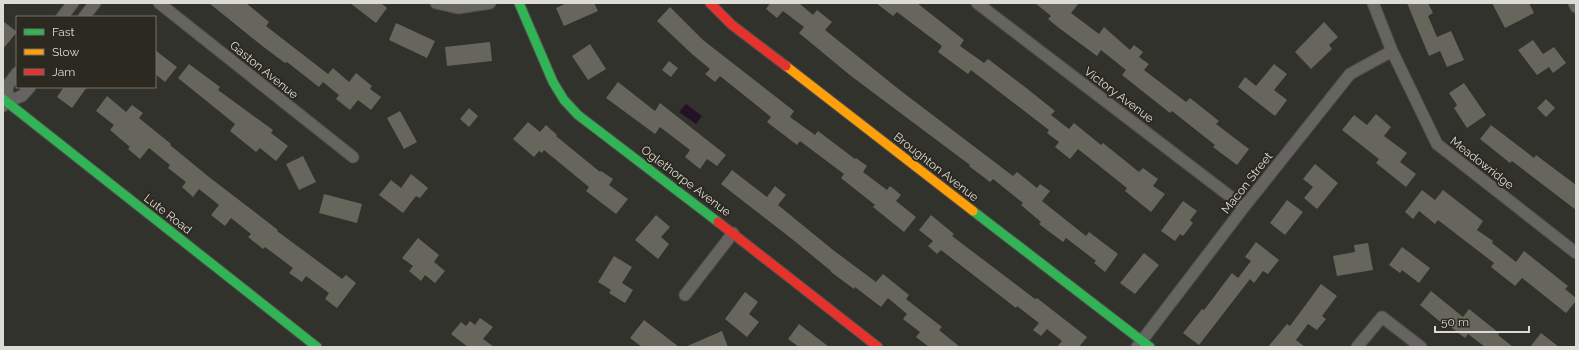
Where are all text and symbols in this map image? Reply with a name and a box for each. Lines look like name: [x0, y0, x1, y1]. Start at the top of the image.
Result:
legend: [16, 16, 156, 88]
text: Fast: [52, 25, 75, 39]
street label: Gaston Avenue: [227, 38, 301, 102]
text: Slow: [52, 45, 79, 59]
street label: Victory Avenue: [1081, 64, 1157, 126]
text: Jam: [52, 65, 75, 79]
street label: Broughton Avenue: [891, 130, 981, 204]
street label: Meadowridge: [1447, 134, 1517, 192]
street label: Oglethorpe Avenue: [639, 143, 733, 219]
street label: Macon Street: [1219, 150, 1275, 216]
street label: Lute Road: [141, 191, 195, 237]
scale bar: [1435, 308, 1529, 334]
text: 50 m: [1441, 315, 1469, 329]

